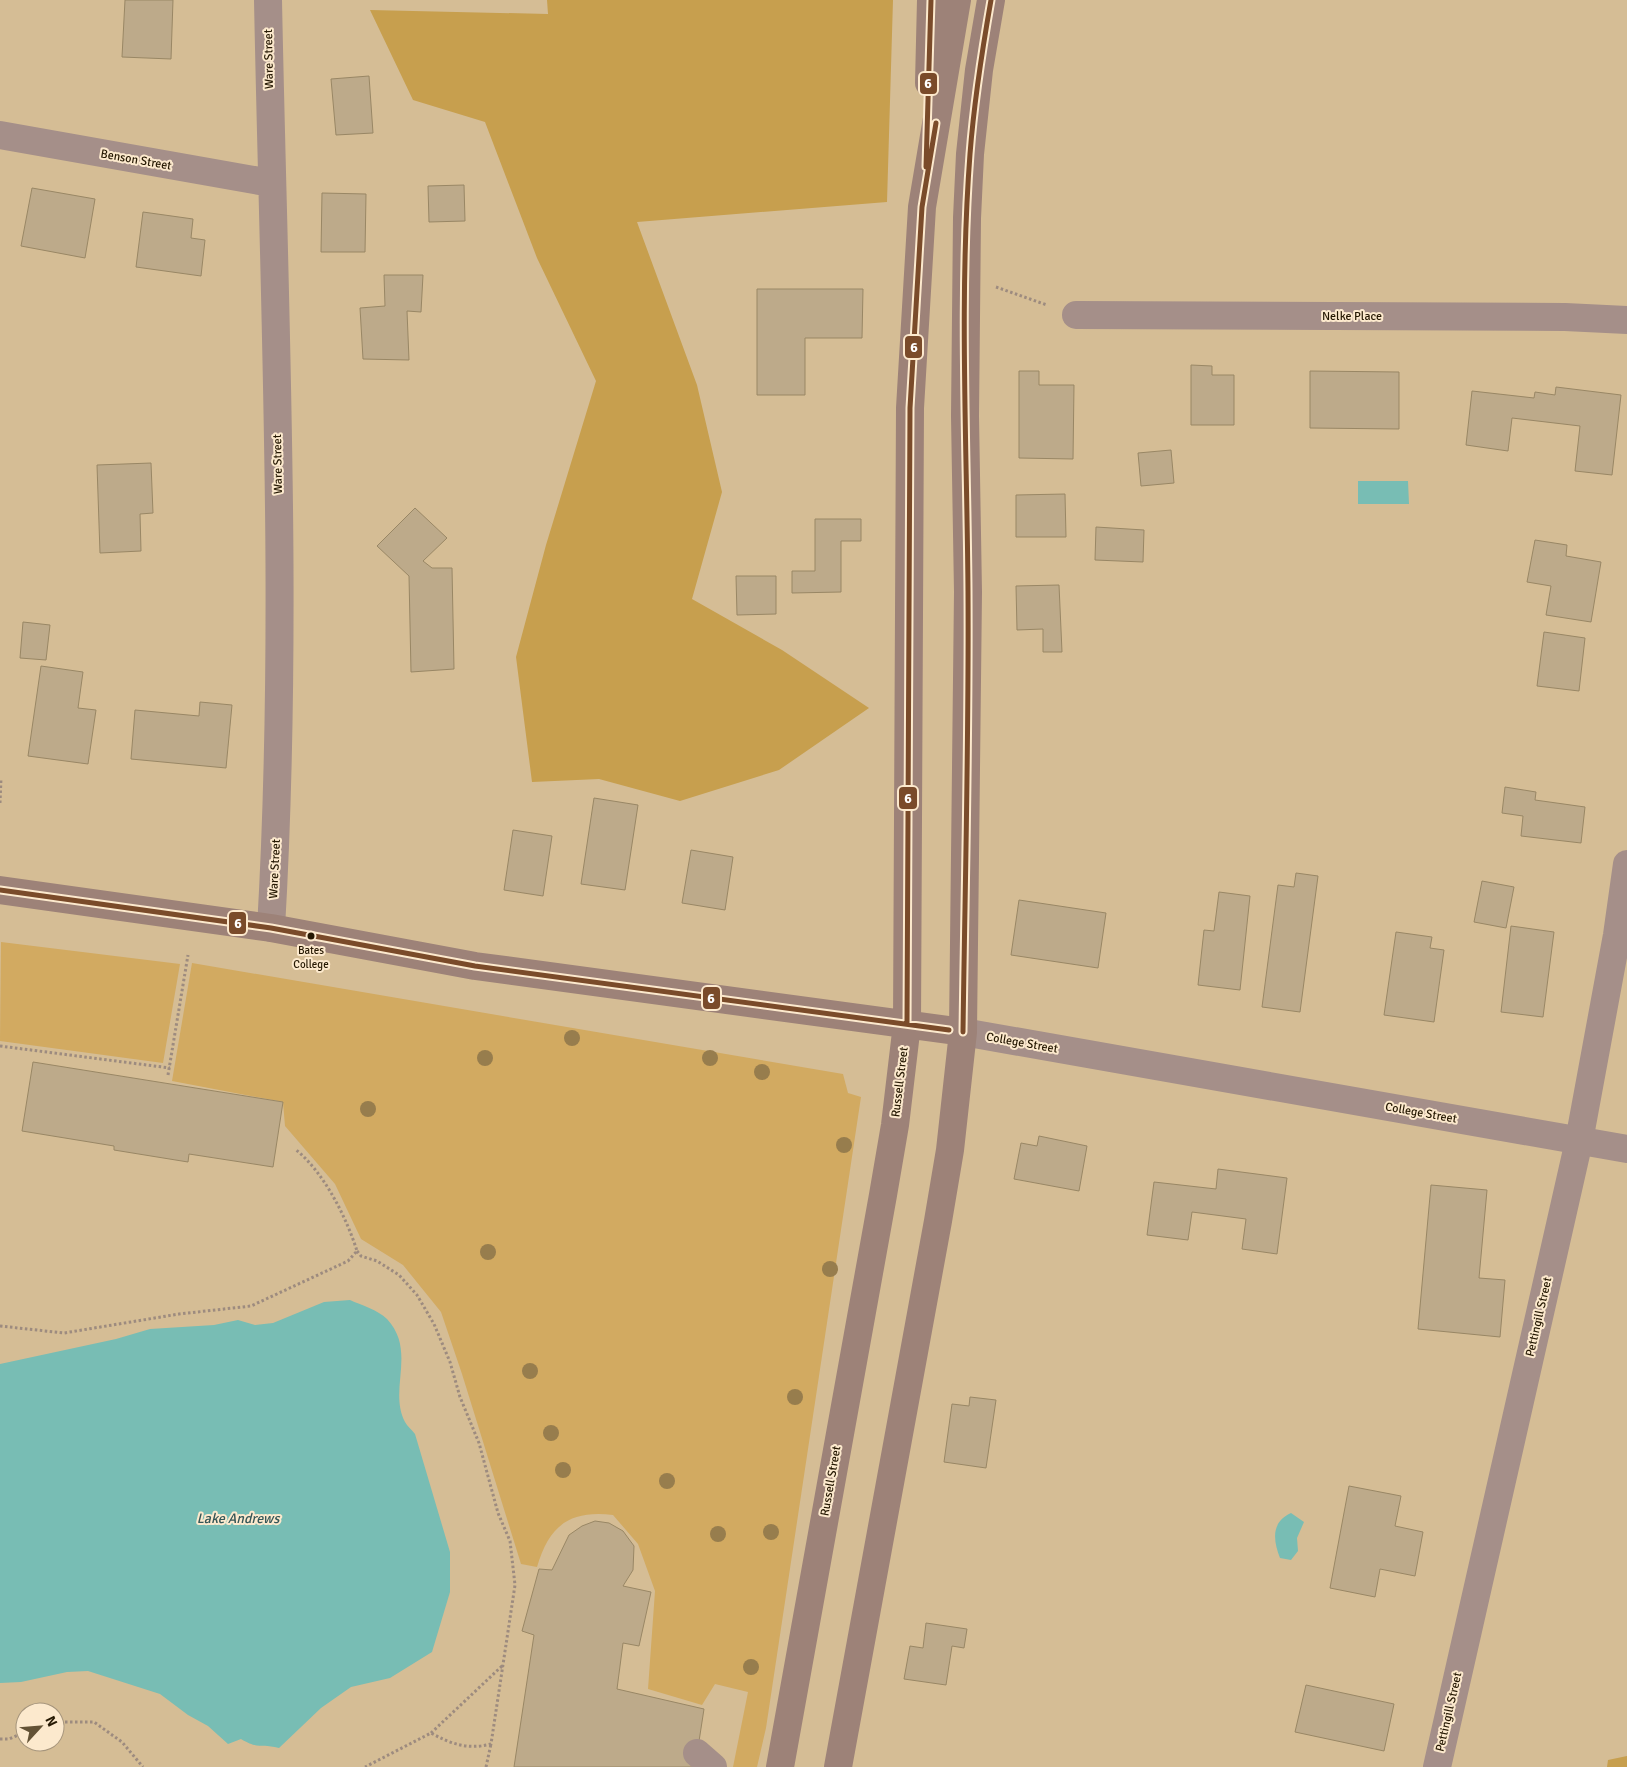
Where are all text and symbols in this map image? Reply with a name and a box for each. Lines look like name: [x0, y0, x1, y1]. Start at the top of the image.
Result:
street label: Ware Street: [261, 29, 277, 89]
line badge: 6: [919, 72, 938, 95]
text: 6: [924, 75, 932, 92]
street label: Benson Street: [99, 146, 173, 174]
street label: Nelke Place: [1322, 309, 1382, 324]
line badge: 6: [904, 335, 923, 359]
text: 6: [910, 339, 918, 356]
street label: Ware Street: [270, 434, 286, 494]
line badge: 6: [898, 786, 918, 810]
text: 6: [904, 790, 912, 807]
street label: Ware Street: [266, 839, 284, 899]
line badge: 6: [228, 911, 247, 935]
text: 6: [234, 915, 242, 932]
marker: Bates College: [306, 931, 316, 941]
place label: Bates College: [293, 944, 329, 971]
line badge: 6: [702, 986, 721, 1010]
text: 6: [707, 990, 715, 1007]
street label: College Street: [985, 1029, 1059, 1057]
street label: Russell Street: [888, 1046, 912, 1118]
street label: College Street: [1384, 1099, 1458, 1127]
street label: Pettingill Street: [1523, 1276, 1555, 1358]
street label: Russell Street: [817, 1445, 845, 1517]
water label: Lake Andrews: [197, 1510, 281, 1527]
street label: Pettingill Street: [1433, 1671, 1465, 1753]
north arrow: [15, 1702, 65, 1752]
text: N: [41, 1713, 61, 1730]

